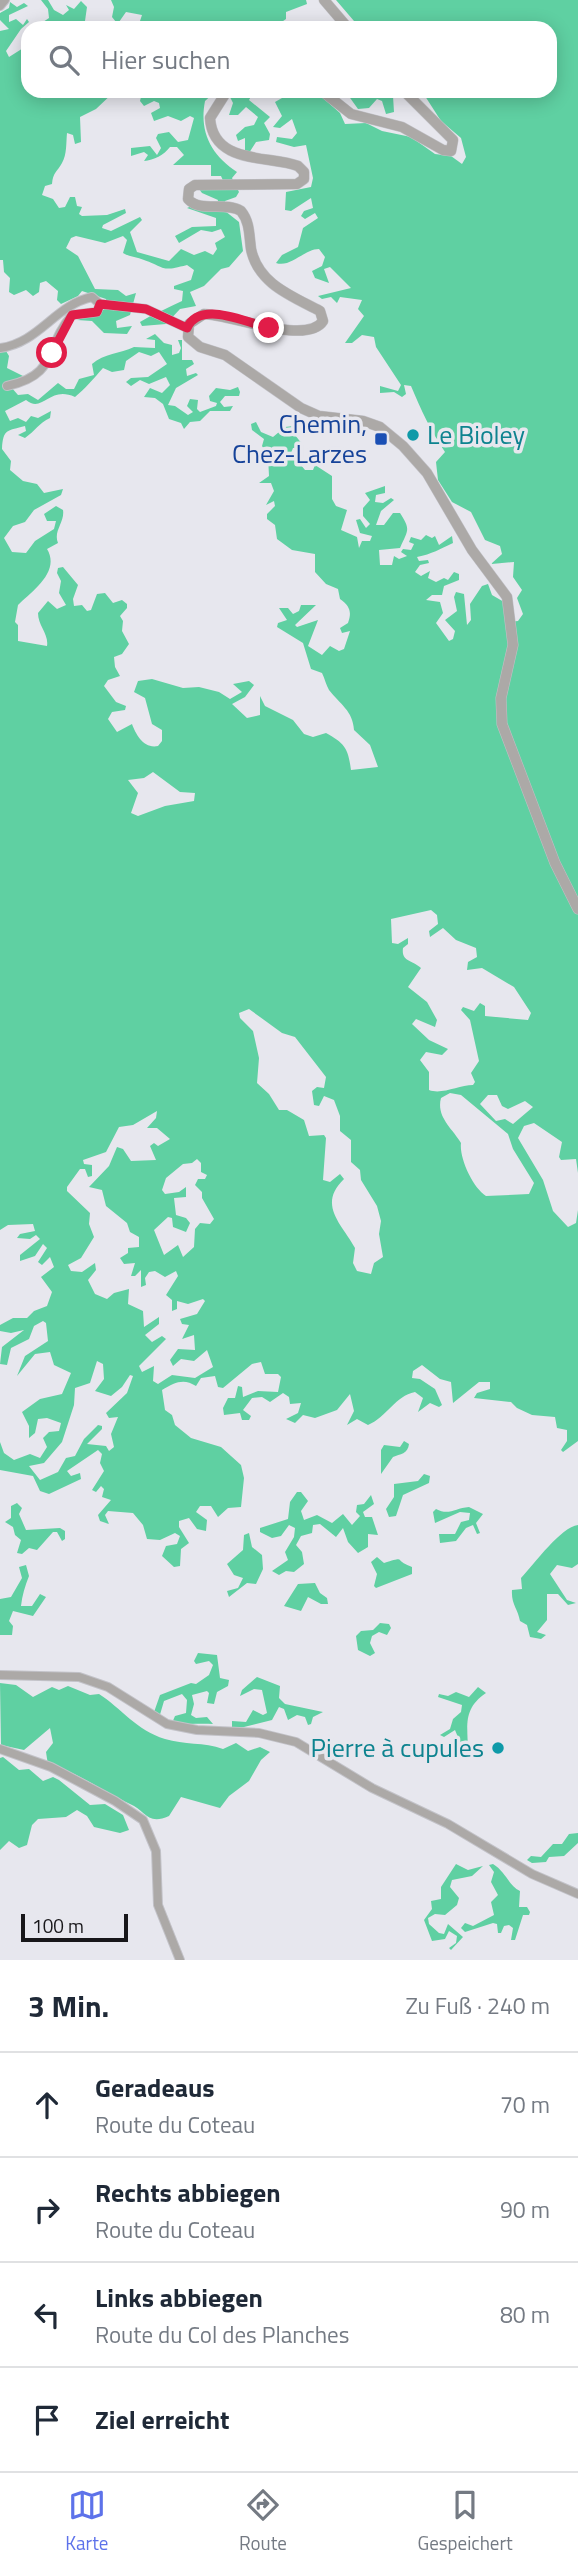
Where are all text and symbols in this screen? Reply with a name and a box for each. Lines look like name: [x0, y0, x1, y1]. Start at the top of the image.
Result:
search box: [21, 21, 557, 98]
text: Hier suchen: [101, 40, 230, 79]
icon: search: [45, 41, 83, 79]
route end: [253, 312, 284, 343]
route start: [36, 337, 67, 368]
place label: Chemin, Chez-Larzes: [232, 404, 367, 473]
place label: Le Bioley: [427, 415, 525, 454]
marker: Le Bioley: [405, 427, 421, 443]
marker: Chemin, Chez-Larzes: [373, 431, 389, 447]
place label: Pierre à cupules: [311, 1728, 484, 1767]
marker: Pierre à cupules: [490, 1740, 506, 1756]
scale bar: [21, 1911, 128, 1943]
text: 100 m: [32, 1911, 84, 1940]
text: 3 Min.: [28, 1983, 109, 2029]
text: Zu Fuß · 240 m: [406, 1988, 550, 2023]
text: Geradeaus: [95, 2068, 215, 2107]
icon: ahead: [28, 2086, 66, 2124]
text: 70 m: [500, 2087, 550, 2122]
text: Route du Coteau: [95, 2107, 255, 2142]
text: Rechts abbiegen: [95, 2173, 281, 2212]
icon: right: [28, 2191, 66, 2229]
text: 90 m: [500, 2192, 550, 2227]
text: Route du Coteau: [95, 2212, 255, 2247]
text: Links abbiegen: [95, 2278, 263, 2317]
icon: left: [28, 2296, 66, 2334]
text: 80 m: [500, 2297, 550, 2332]
text: Route du Col des Planches: [95, 2317, 349, 2352]
text: Ziel erreicht: [95, 2400, 230, 2439]
icon: arrive: [28, 2401, 66, 2439]
tab: Karte: [65, 2486, 108, 2557]
tab: Route: [239, 2486, 287, 2557]
tab: Gespeichert: [417, 2486, 513, 2557]

